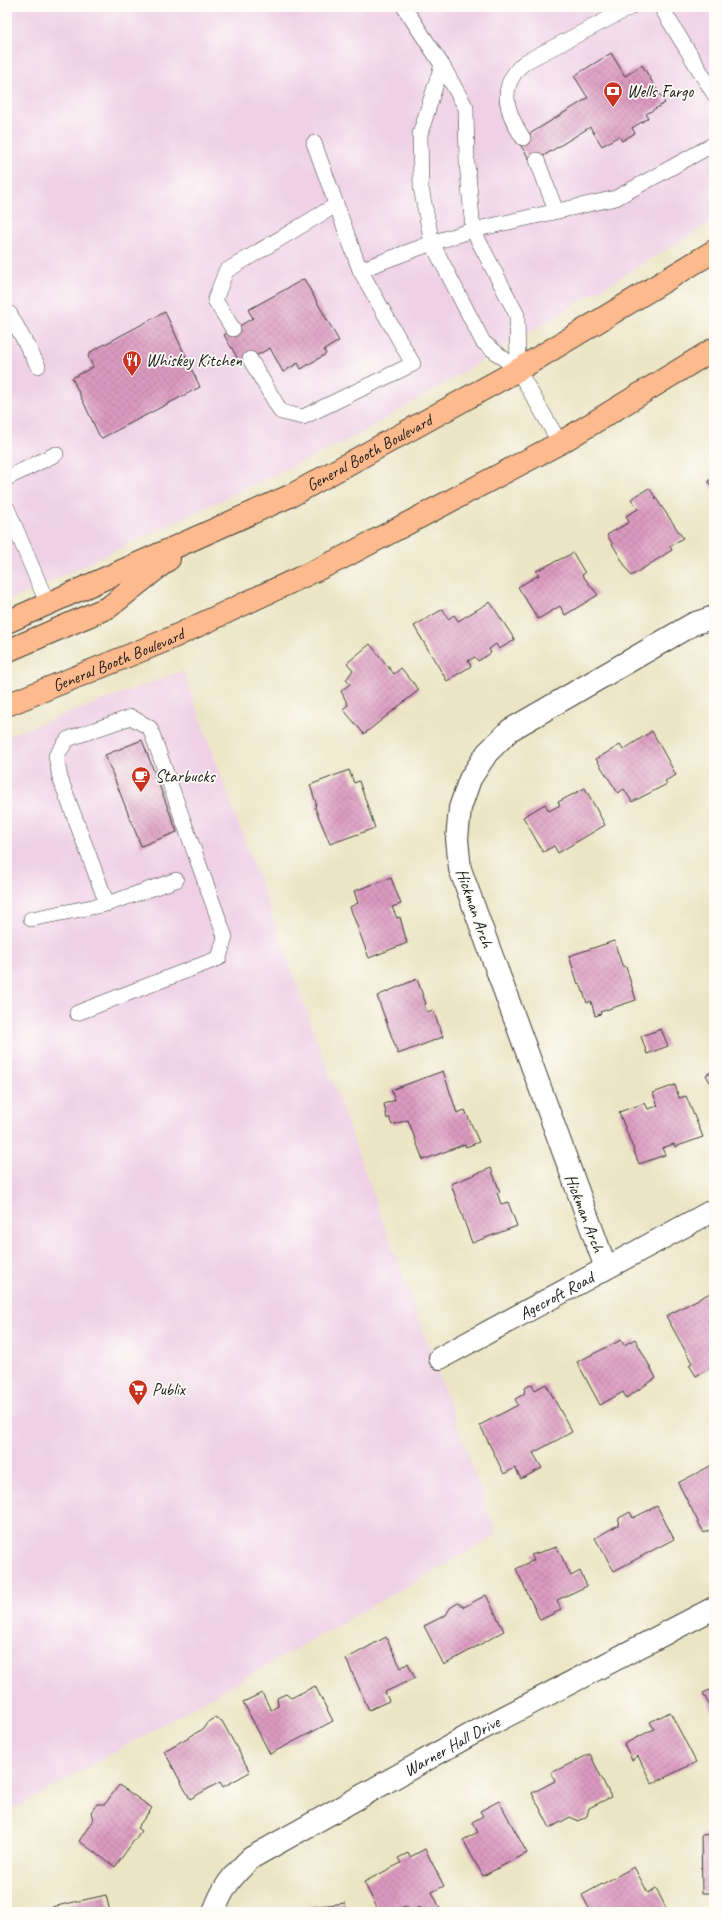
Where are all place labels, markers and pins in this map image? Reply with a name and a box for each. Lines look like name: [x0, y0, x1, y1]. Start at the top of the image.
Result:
bank icon: Wells Fargo: [602, 80, 624, 108]
place label: Wells Fargo: [627, 81, 694, 102]
restaurant icon: Whiskey Kitchen: [121, 349, 143, 377]
place label: Whiskey Kitchen: [146, 350, 242, 371]
cafe icon: Starbucks: [130, 765, 152, 793]
place label: Starbucks: [155, 766, 217, 787]
supermarket icon: Publix: [127, 1378, 149, 1406]
place label: Publix: [152, 1379, 186, 1400]

